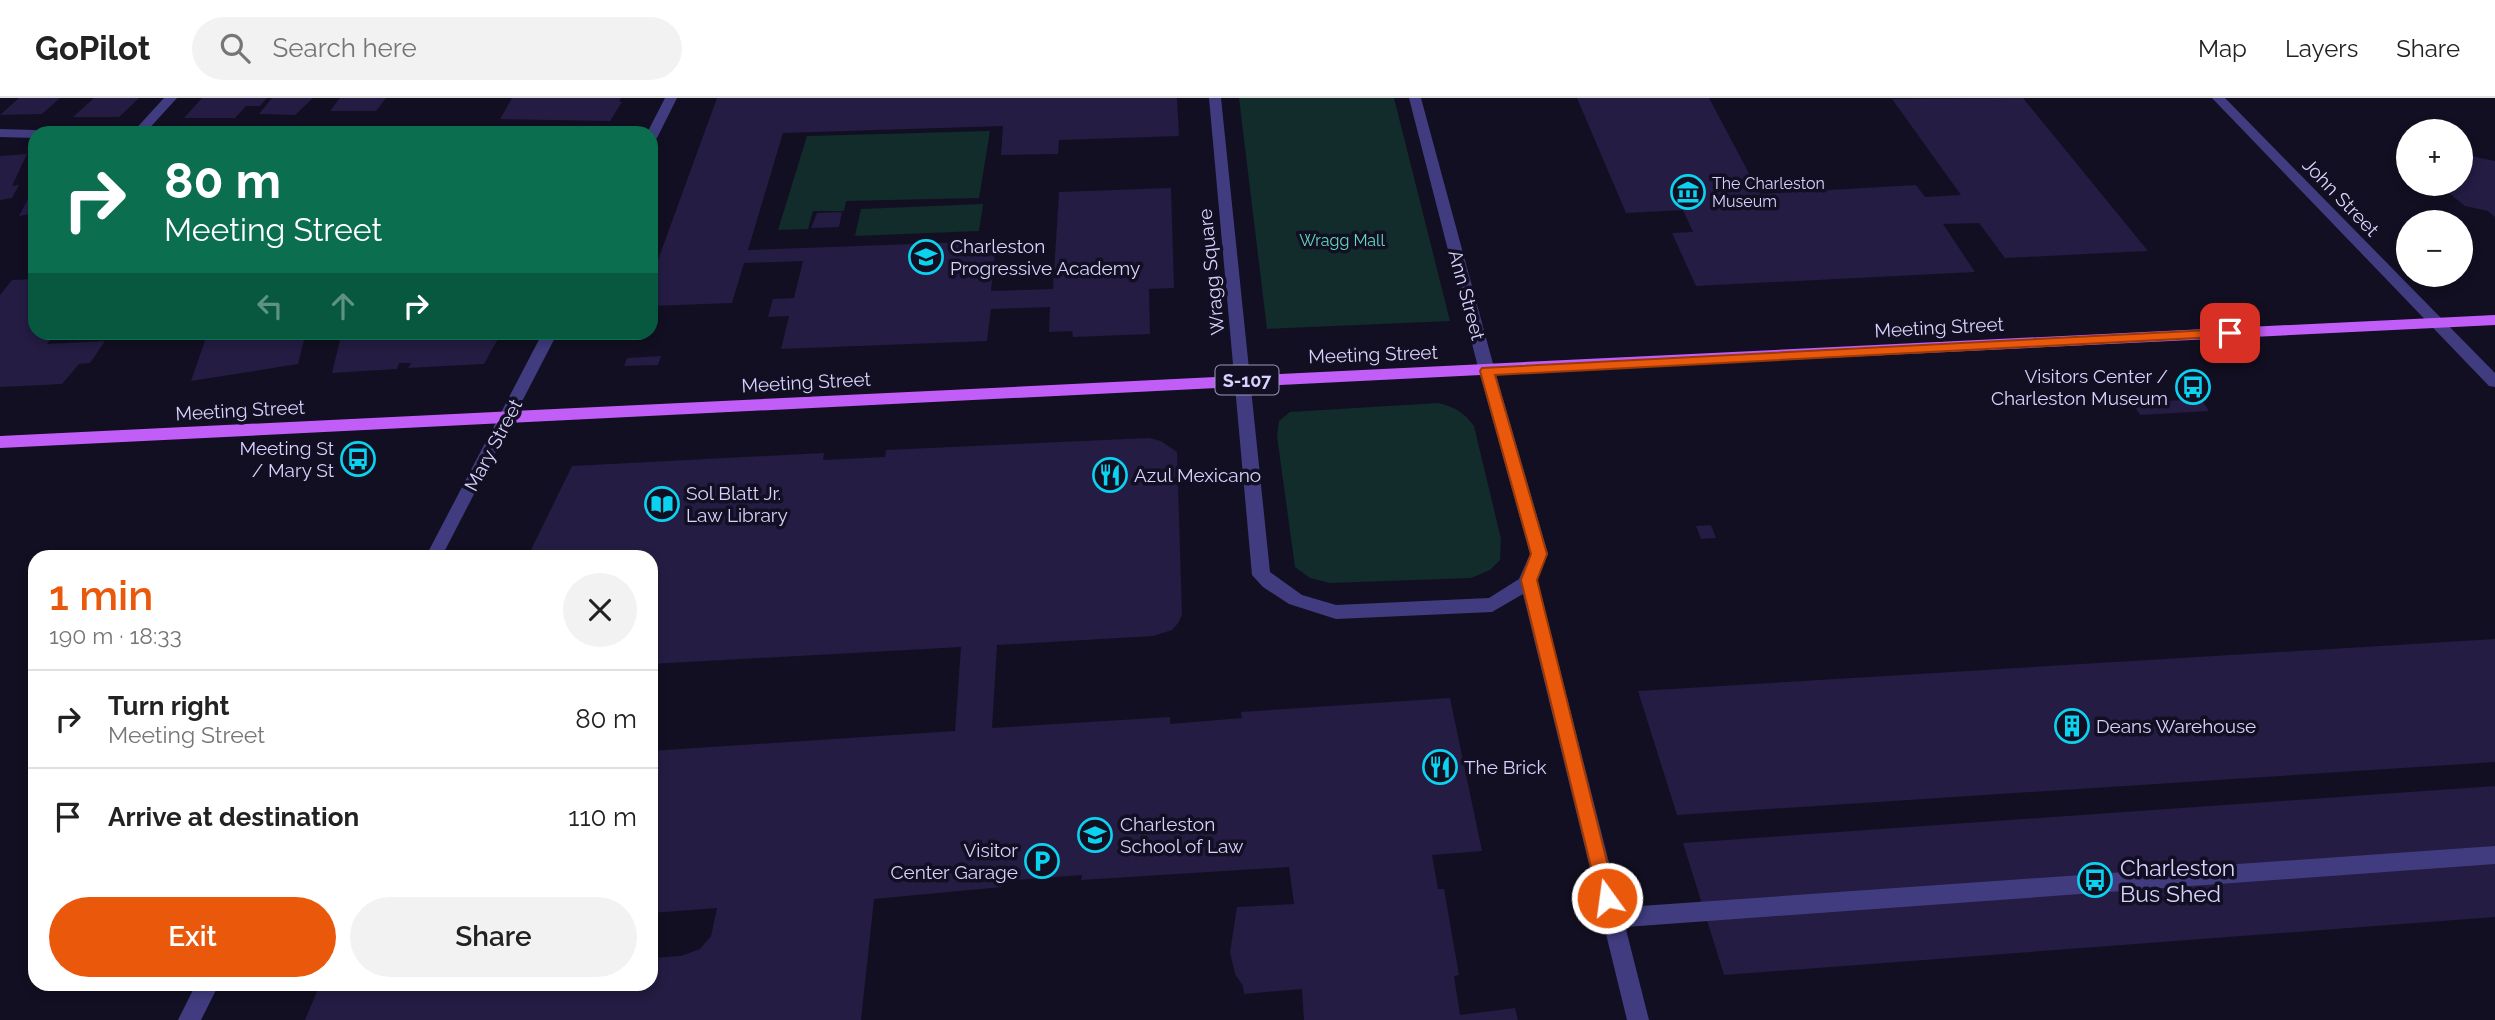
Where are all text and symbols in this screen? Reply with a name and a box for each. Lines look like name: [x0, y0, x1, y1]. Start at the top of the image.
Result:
search box: [192, 17, 682, 80]
text: GoPilot: [35, 29, 150, 68]
icon: search: [216, 29, 254, 67]
text: Search here: [272, 33, 417, 63]
text: Map: [2198, 34, 2247, 63]
text: Layers: [2285, 34, 2358, 63]
text: Share: [2396, 34, 2460, 63]
map controls: [2396, 119, 2473, 287]
button: +: [2396, 119, 2473, 196]
text: 80 m: [164, 152, 281, 209]
street label: John Street: [2298, 153, 2384, 241]
icon: right: [49, 154, 140, 245]
museum icon: The Charleston Museum: [1669, 173, 1707, 211]
place label: The Charleston Museum: [1712, 174, 1825, 211]
street label: Wragg Square: [1193, 208, 1229, 336]
button: −: [2396, 210, 2473, 287]
text: Meeting Street: [164, 211, 382, 248]
park label: Wragg Mall: [1299, 231, 1385, 250]
place label: Charleston Progressive Academy: [950, 235, 1140, 279]
school or university icon: Charleston Progressive Academy: [907, 238, 945, 276]
street label: Ann Street: [1444, 247, 1490, 343]
icon: left: [251, 287, 289, 325]
icon: ahead: [324, 287, 362, 325]
icon: right: [397, 287, 435, 325]
pin: [2200, 303, 2260, 363]
street label: Meeting Street: [1874, 313, 2005, 341]
icon: arrive: [2211, 314, 2249, 352]
street label: Meeting Street: [1308, 341, 1439, 367]
place label: Visitors Center / Charleston Museum: [1991, 365, 2168, 409]
road number: S-107: [1216, 366, 1278, 394]
street label: Meeting Street: [741, 368, 872, 396]
bus stop icon: Visitors Center / Charleston Museum: [2174, 368, 2212, 406]
street label: Mary Street: [460, 395, 527, 495]
street label: Meeting Street: [175, 396, 306, 424]
place label: Meeting St / Mary St: [239, 437, 335, 481]
bus stop icon: Meeting St / Mary St: [339, 440, 377, 478]
restaurant icon: Azul Mexicano: [1091, 456, 1129, 494]
place label: Azul Mexicano: [1134, 464, 1261, 486]
place label: Sol Blatt Jr. Law Library: [686, 482, 788, 526]
library icon: Sol Blatt Jr. Law Library: [643, 485, 681, 523]
text: 1 min: [49, 571, 153, 620]
button: close: [563, 573, 637, 647]
text: 190 m · 18:33: [49, 622, 182, 649]
text: Turn right: [108, 691, 229, 721]
icon: right: [49, 700, 87, 738]
text: 80 m: [575, 704, 637, 734]
building icon: Deans Warehouse: [2053, 707, 2091, 745]
place label: Deans Warehouse: [2096, 715, 2256, 737]
text: Meeting Street: [108, 721, 265, 748]
restaurant icon: The Brick: [1421, 748, 1459, 786]
place label: The Brick: [1464, 756, 1547, 778]
icon: arrive: [49, 798, 87, 836]
text: Arrive at destination: [108, 802, 359, 832]
text: 110 m: [568, 802, 637, 832]
place label: Charleston School of Law: [1120, 813, 1244, 857]
school or university icon: Charleston School of Law: [1076, 816, 1114, 854]
place label: Visitor Center Garage: [891, 839, 1018, 883]
parking icon: Visitor Center Garage: [1023, 842, 1061, 880]
place label: Charleston Bus Shed: [2120, 854, 2235, 907]
position arrow: [1570, 861, 1644, 935]
bus stop icon: Charleston Bus Shed: [2076, 861, 2114, 899]
button: Exit: [49, 897, 336, 977]
button: Share: [350, 897, 637, 977]

